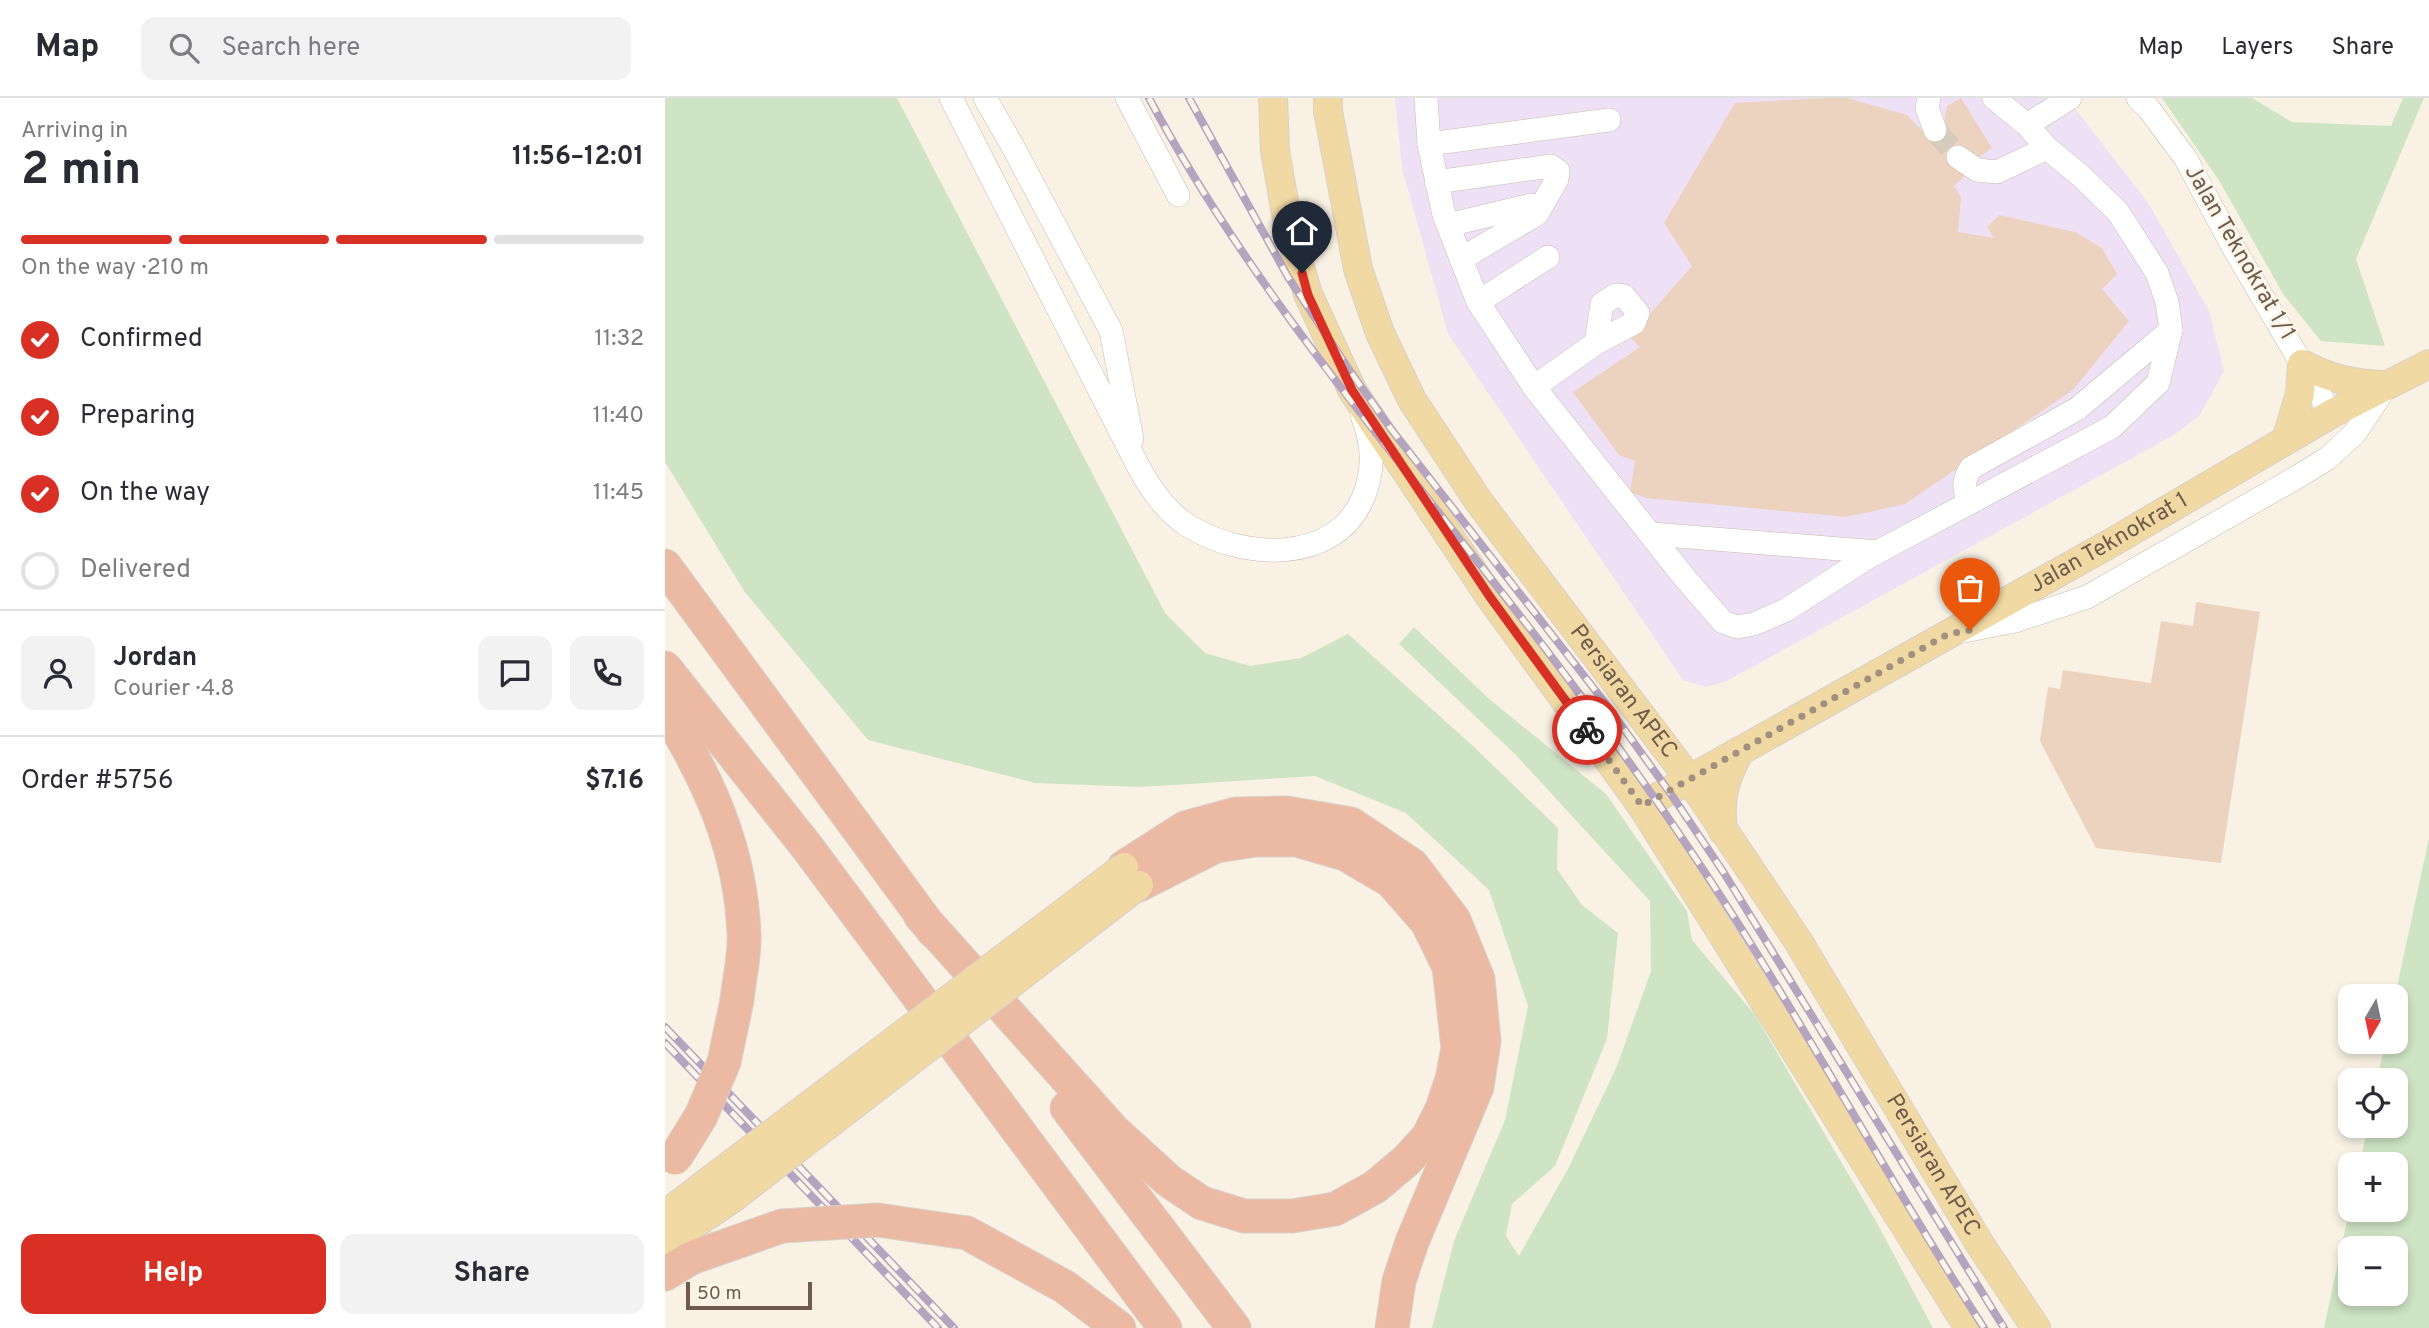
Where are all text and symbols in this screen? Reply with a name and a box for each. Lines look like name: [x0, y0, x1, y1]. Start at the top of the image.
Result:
search box: [141, 17, 631, 80]
text: Map: [35, 27, 99, 69]
icon: search: [165, 29, 203, 67]
text: Search here: [221, 32, 360, 65]
text: Map: [2138, 33, 2183, 63]
text: Layers: [2221, 33, 2293, 63]
text: Share: [2331, 33, 2394, 63]
text: Arriving in: [21, 117, 128, 146]
text: 11:56–12:01: [512, 141, 644, 174]
text: 2 min: [21, 142, 141, 201]
street label: Jalan Teknokrat 1/1: [2177, 160, 2301, 346]
pin: [1272, 201, 1332, 273]
icon: home: [1283, 212, 1321, 250]
text: On the way · 210 m: [21, 254, 209, 283]
icon: check: [21, 321, 59, 359]
text: Confirmed: [80, 323, 203, 356]
text: 11:32: [594, 325, 644, 354]
icon: check: [21, 398, 59, 436]
text: Preparing: [80, 400, 195, 433]
text: 11:40: [593, 402, 644, 431]
icon: check: [21, 475, 59, 513]
text: On the way: [80, 477, 210, 510]
text: 11:45: [593, 479, 644, 508]
street label: Jalan Teknokrat 1: [2025, 486, 2194, 600]
text: Delivered: [80, 554, 191, 587]
pin: [1940, 558, 2000, 630]
icon: bag: [1951, 569, 1989, 607]
street label: Persiaran APEC: [1563, 619, 1683, 765]
button: person: [21, 636, 95, 710]
button: chat: [478, 636, 552, 710]
button: phone: [570, 636, 644, 710]
text: Jordan: [113, 642, 197, 675]
text: Courier · 4.8: [113, 675, 234, 704]
courier: [1552, 695, 1622, 765]
icon: bike: [1568, 711, 1606, 749]
text: Order #5756: [21, 765, 174, 798]
text: $7.16: [585, 765, 644, 798]
north arrow: [2338, 984, 2408, 1054]
map controls: [2338, 984, 2408, 1306]
button: locate: [2338, 1068, 2408, 1138]
street label: Persiaran APEC: [1879, 1089, 1986, 1242]
button: +: [2338, 1152, 2408, 1222]
button: Help: [21, 1234, 326, 1314]
button: Share: [340, 1234, 644, 1314]
button: −: [2338, 1236, 2408, 1306]
scale bar: [686, 1279, 812, 1311]
text: 50 m: [697, 1282, 742, 1306]

